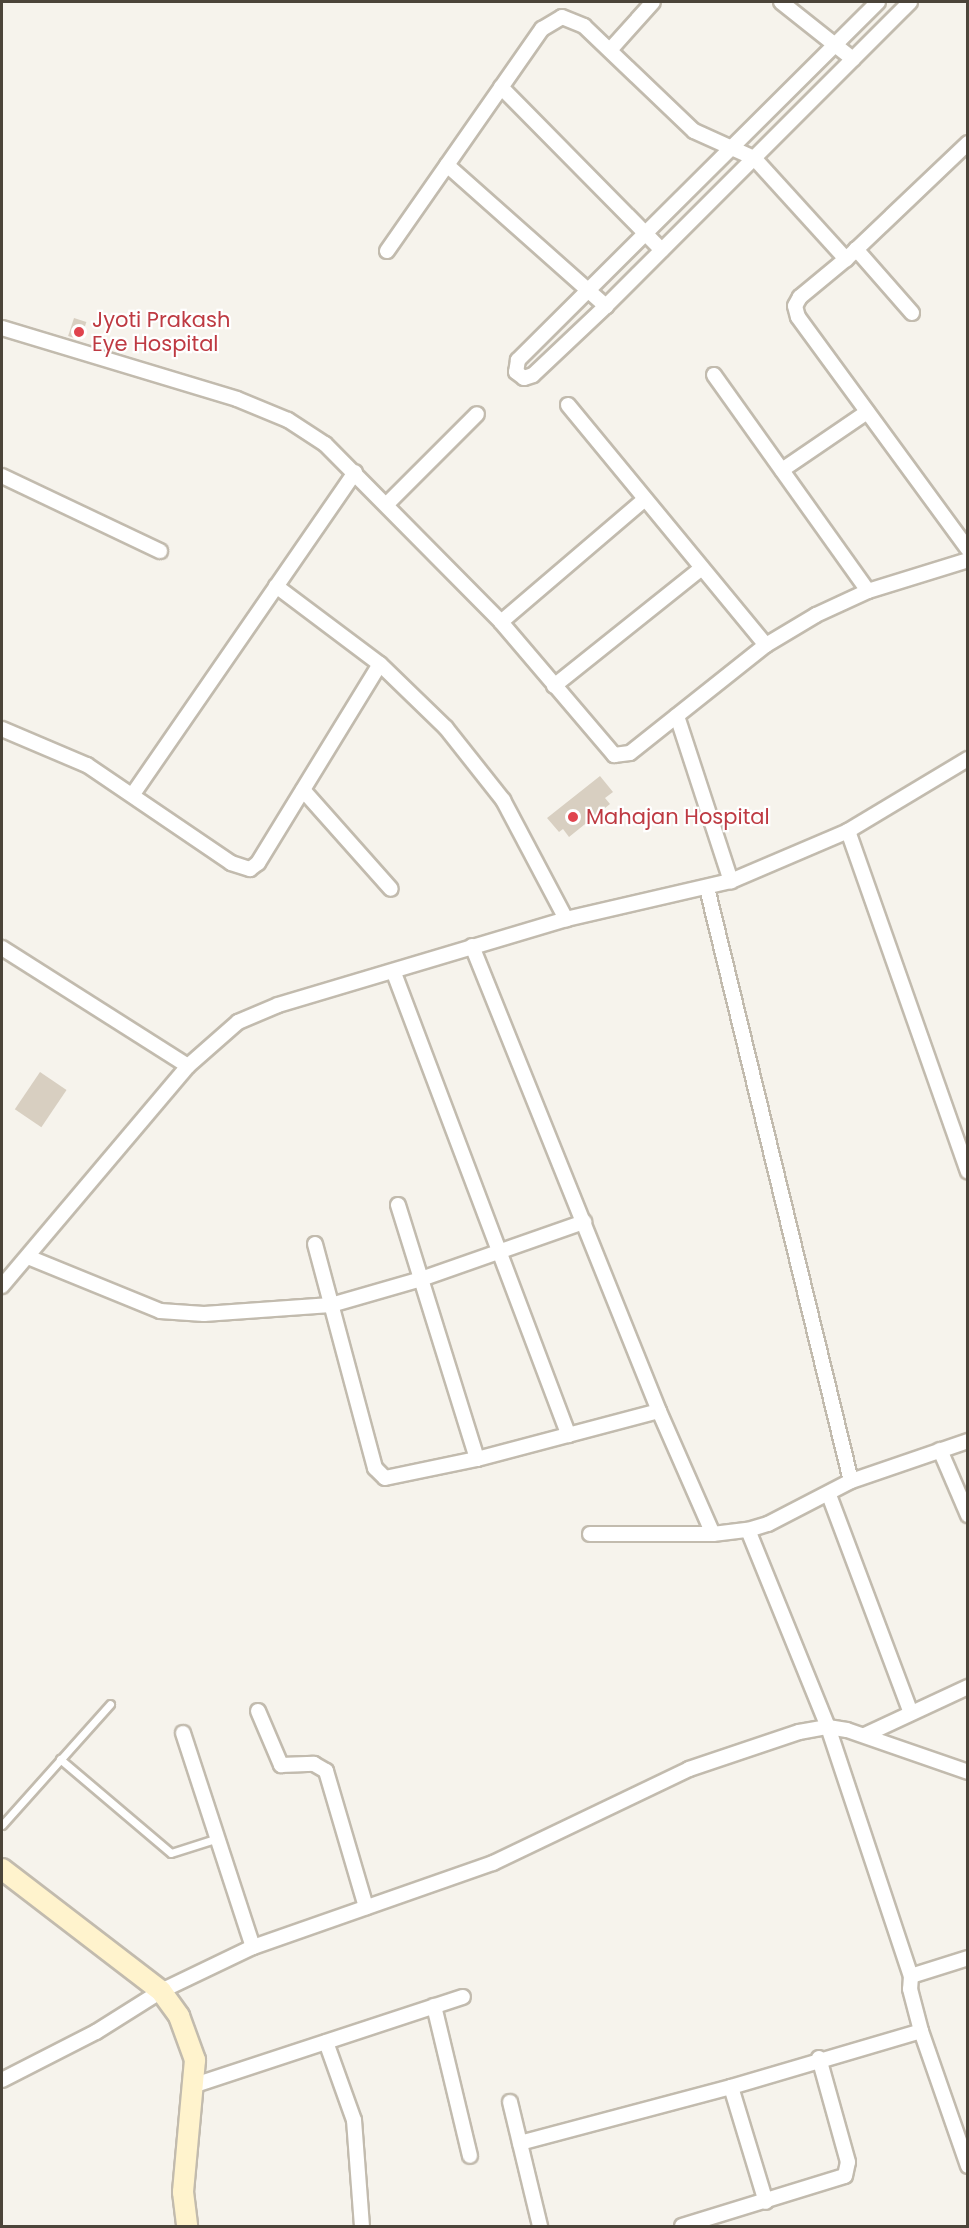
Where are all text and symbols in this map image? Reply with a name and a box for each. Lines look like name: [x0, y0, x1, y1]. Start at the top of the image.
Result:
place label: Jyoti Prakash Eye Hospital: [92, 307, 230, 357]
marker: Jyoti Prakash Eye Hospital: [70, 323, 88, 341]
place label: Mahajan Hospital: [586, 804, 770, 830]
marker: Mahajan Hospital: [564, 808, 582, 826]

